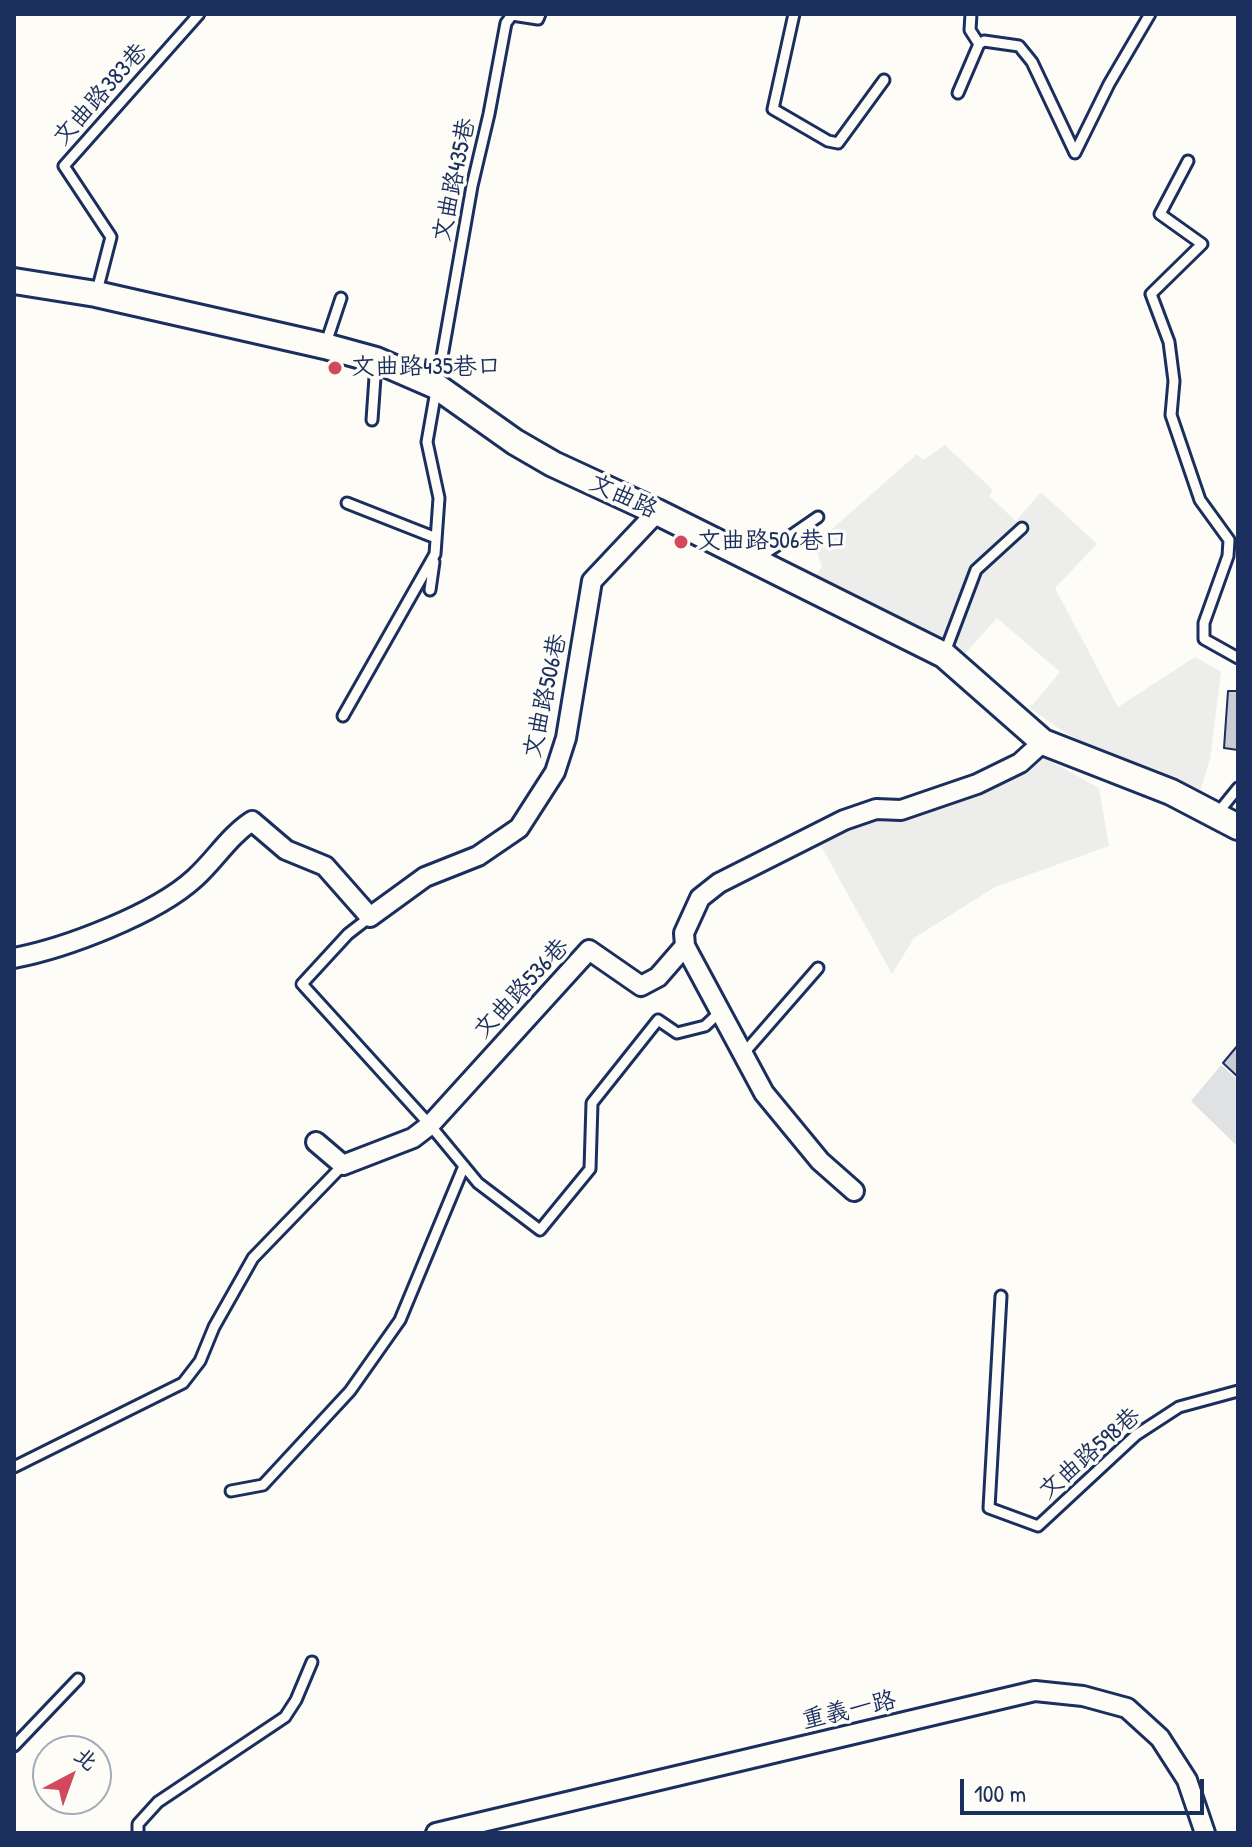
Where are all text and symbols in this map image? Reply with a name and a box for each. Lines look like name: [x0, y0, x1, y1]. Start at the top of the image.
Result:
street label: 文曲路383巷: [48, 38, 154, 152]
street label: 文曲路435巷: [428, 115, 482, 245]
place label: 文曲路435巷口: [351, 354, 501, 382]
marker: 文曲路435巷口: [326, 359, 344, 377]
street label: 文曲路: [584, 469, 662, 525]
place label: 文曲路506巷口: [697, 528, 847, 556]
marker: 文曲路506巷口: [672, 533, 690, 551]
street label: 文曲路506巷: [519, 631, 573, 761]
street label: 文曲路536巷: [468, 933, 576, 1045]
street label: 文曲路598巷: [1033, 1402, 1147, 1506]
street label: 重義一路: [799, 1686, 899, 1736]
north arrow: [32, 1735, 112, 1815]
text: 北: [68, 1740, 105, 1777]
scale bar: [964, 1763, 1208, 1813]
text: 100 m: [974, 1777, 1026, 1809]

